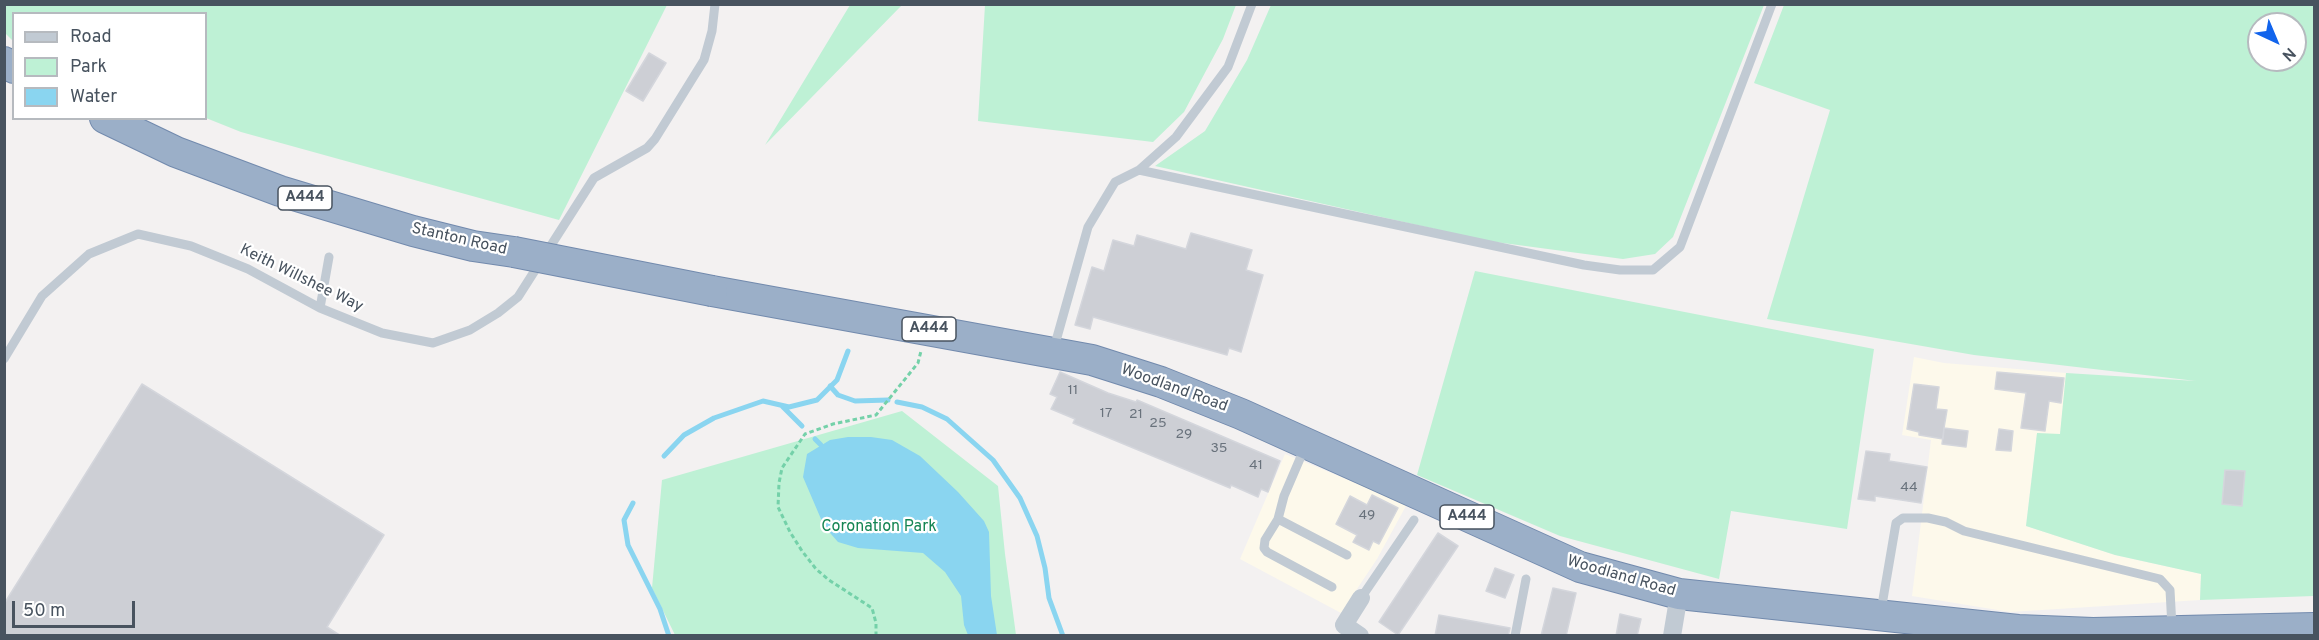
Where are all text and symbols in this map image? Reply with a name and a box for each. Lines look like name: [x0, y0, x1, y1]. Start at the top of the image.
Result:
legend: [12, 12, 207, 120]
north arrow: [2247, 12, 2307, 72]
text: Road: [70, 26, 112, 49]
text: N: [2277, 42, 2299, 65]
text: Park: [70, 56, 107, 79]
text: Water: [70, 86, 117, 109]
road number: A444: [278, 186, 332, 210]
street label: Stanton Road: [409, 220, 509, 260]
street label: Keith Willshee Way: [236, 241, 366, 317]
road number: A444: [902, 317, 956, 341]
street label: Woodland Road: [1118, 361, 1230, 417]
house number: 11: [1068, 383, 1078, 399]
house number: 17: [1100, 406, 1112, 422]
house number: 21: [1129, 407, 1143, 423]
house number: 25: [1149, 416, 1167, 432]
house number: 29: [1176, 427, 1192, 443]
house number: 35: [1210, 441, 1228, 457]
house number: 41: [1249, 458, 1263, 474]
house number: 44: [1900, 480, 1918, 496]
road number: A444: [1440, 505, 1494, 529]
house number: 49: [1359, 508, 1375, 524]
park label: Coronation Park: [821, 518, 937, 538]
street label: Woodland Road: [1564, 552, 1678, 602]
scale bar: [15, 589, 138, 627]
text: 50 m: [23, 600, 65, 623]

